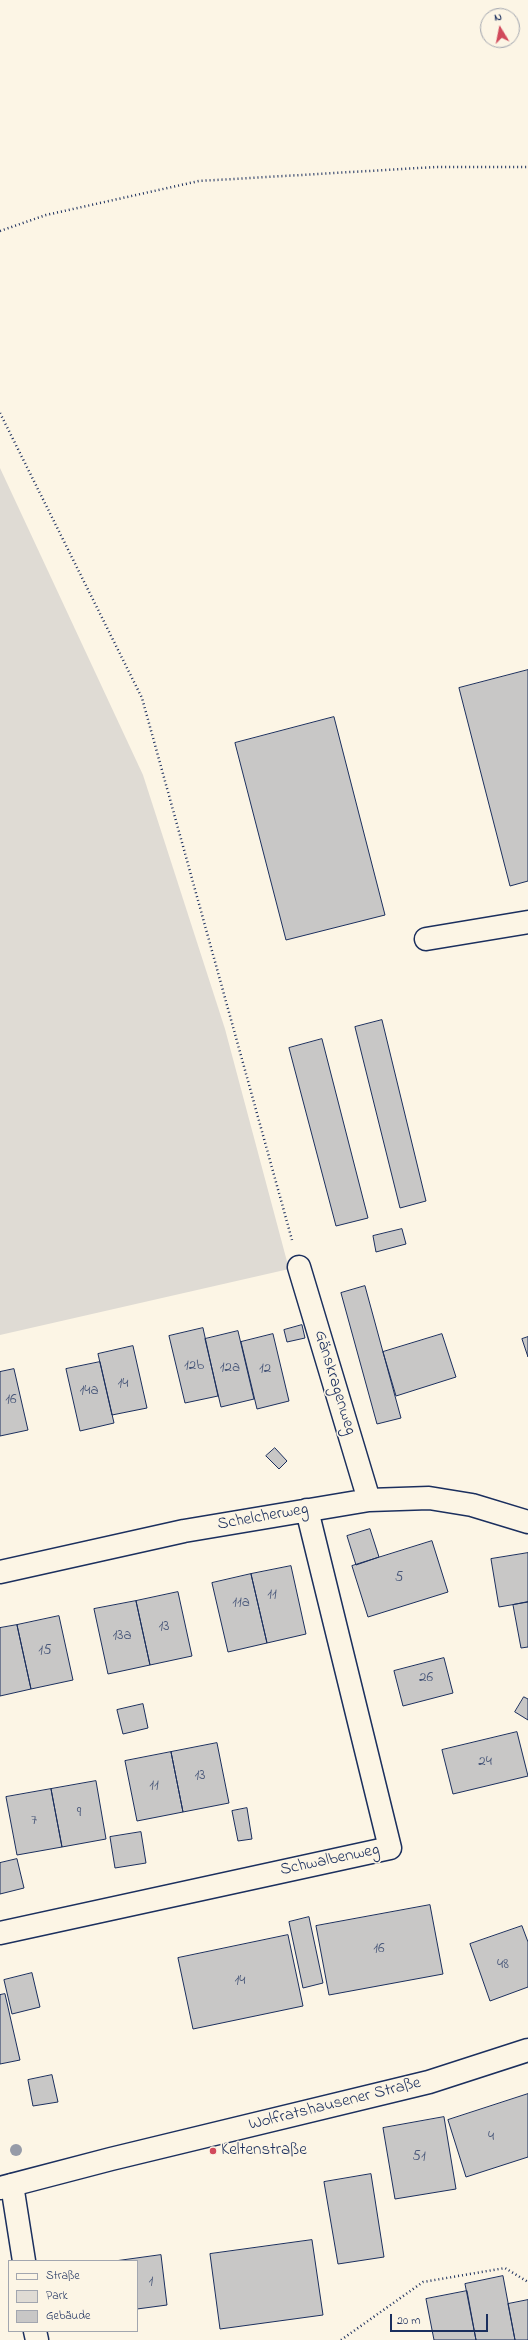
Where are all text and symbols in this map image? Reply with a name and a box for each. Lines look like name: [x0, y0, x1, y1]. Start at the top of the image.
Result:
north arrow: [480, 8, 520, 48]
text: N: [493, 9, 503, 26]
street label: Gänskragenweg: [308, 1328, 360, 1438]
house number: 12b: [184, 1358, 204, 1376]
house number: 12a: [220, 1360, 240, 1378]
house number: 12: [259, 1361, 271, 1379]
house number: 14: [118, 1376, 128, 1394]
house number: 14a: [79, 1383, 99, 1401]
house number: 16: [5, 1392, 17, 1410]
street label: Schelcherweg: [216, 1500, 310, 1536]
house number: 5: [395, 1570, 403, 1588]
house number: 11: [267, 1587, 277, 1605]
house number: 11a: [232, 1595, 250, 1613]
house number: 13: [159, 1619, 169, 1637]
house number: 13a: [112, 1628, 132, 1646]
house number: 15: [38, 1643, 52, 1661]
house number: 26: [419, 1670, 433, 1688]
house number: 24: [478, 1754, 492, 1772]
house number: 13: [195, 1768, 205, 1786]
house number: 11: [149, 1778, 159, 1796]
house number: 9: [77, 1805, 81, 1823]
house number: 7: [31, 1813, 37, 1831]
street label: Schwalbenweg: [278, 1841, 382, 1881]
house number: 16: [373, 1941, 385, 1959]
house number: 48: [497, 1957, 509, 1975]
house number: 14: [235, 1973, 245, 1991]
street label: Wolfratshausener Straße: [247, 2074, 423, 2136]
house number: 4: [488, 2129, 494, 2147]
place label: Keltenstraße: [221, 2141, 307, 2161]
marker: Keltenstraße: [208, 2146, 218, 2156]
house number: 51: [412, 2149, 426, 2167]
legend: [8, 2260, 138, 2332]
text: Straße: [46, 2267, 80, 2285]
house number: 1: [149, 2274, 153, 2292]
text: Park: [46, 2287, 68, 2305]
scale bar: [392, 2306, 490, 2332]
text: Gebäude: [46, 2307, 90, 2325]
text: 20 m: [397, 2312, 420, 2330]

